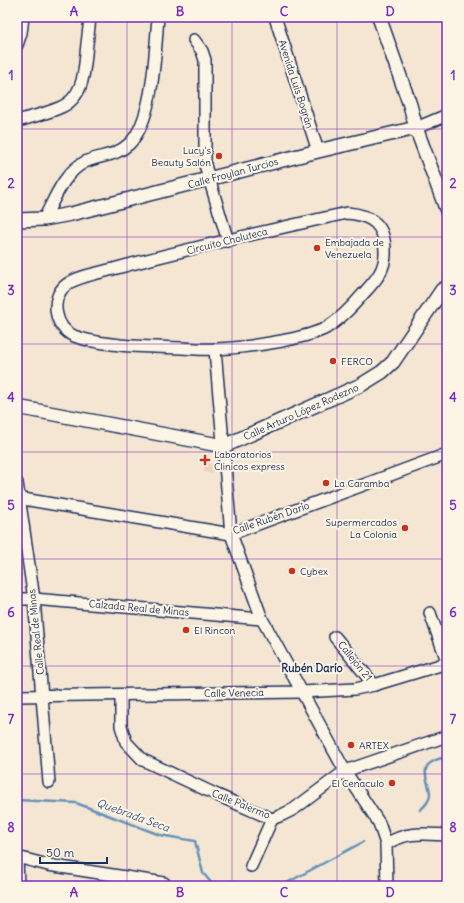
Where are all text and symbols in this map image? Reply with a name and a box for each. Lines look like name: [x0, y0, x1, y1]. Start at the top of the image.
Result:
text: A: [70, 3, 79, 20]
text: B: [176, 3, 185, 20]
text: C: [280, 3, 289, 20]
text: D: [385, 3, 395, 20]
street label: Avenida Luis Bográn: [276, 38, 316, 130]
text: 1: [8, 67, 14, 84]
text: 1: [450, 67, 456, 84]
place label: Lucy's Beauty Salón: [151, 144, 211, 169]
marker: Lucy's Beauty Salón: [214, 151, 224, 161]
street label: Calle Froylan Turcios: [186, 155, 280, 191]
text: 2: [7, 175, 15, 192]
text: 2: [449, 175, 457, 192]
street label: Circuito Choluteca: [185, 225, 269, 257]
place label: Embajada de Venezuela: [325, 236, 384, 261]
marker: Embajada de Venezuela: [312, 243, 322, 253]
text: 3: [7, 282, 15, 299]
text: 3: [449, 282, 457, 299]
place label: FERCO: [341, 355, 373, 368]
marker: FERCO: [328, 356, 338, 366]
street label: Calle Arturo López Rodezno: [241, 381, 361, 443]
text: 4: [7, 389, 15, 406]
text: 4: [449, 389, 457, 406]
place label: Laboratorios Clinicos express: [214, 448, 285, 473]
marker: Laboratorios Clinicos express: [199, 454, 211, 466]
place label: La Caramba: [334, 477, 390, 490]
marker: La Caramba: [321, 478, 331, 488]
text: 5: [7, 497, 15, 514]
text: 5: [449, 497, 457, 514]
street label: Calle Rubén Darío: [231, 499, 311, 537]
place label: Supermercados La Colonia: [326, 516, 397, 541]
marker: Supermercados La Colonia: [400, 523, 410, 533]
place label: Cybex: [300, 565, 328, 578]
marker: Cybex: [287, 566, 297, 576]
street label: Calle Real de Minas: [25, 588, 47, 676]
street label: Calzada Real de Minas: [88, 597, 190, 619]
text: 6: [7, 604, 15, 621]
text: 6: [449, 604, 457, 621]
place label: El Rincon: [194, 624, 236, 637]
marker: El Rincon: [181, 625, 191, 635]
street label: Callejón 21: [335, 638, 375, 684]
district label: Rubén Darío: [281, 661, 343, 675]
street label: Calle Venecia: [204, 686, 264, 700]
text: 7: [8, 711, 15, 728]
text: 7: [450, 711, 457, 728]
place label: ARTEX: [359, 739, 390, 752]
marker: ARTEX: [346, 740, 356, 750]
place label: El Cenaculo: [332, 777, 384, 790]
marker: El Cenaculo: [387, 778, 397, 788]
street label: Calle Palermo: [210, 786, 273, 822]
water label: Quebrada Seca: [95, 795, 172, 835]
text: 8: [7, 819, 15, 836]
text: 8: [449, 819, 457, 836]
scale bar: [40, 839, 107, 865]
text: 50 m: [46, 845, 75, 860]
text: A: [70, 884, 79, 901]
text: B: [176, 884, 185, 901]
text: C: [280, 884, 289, 901]
text: D: [385, 884, 395, 901]

